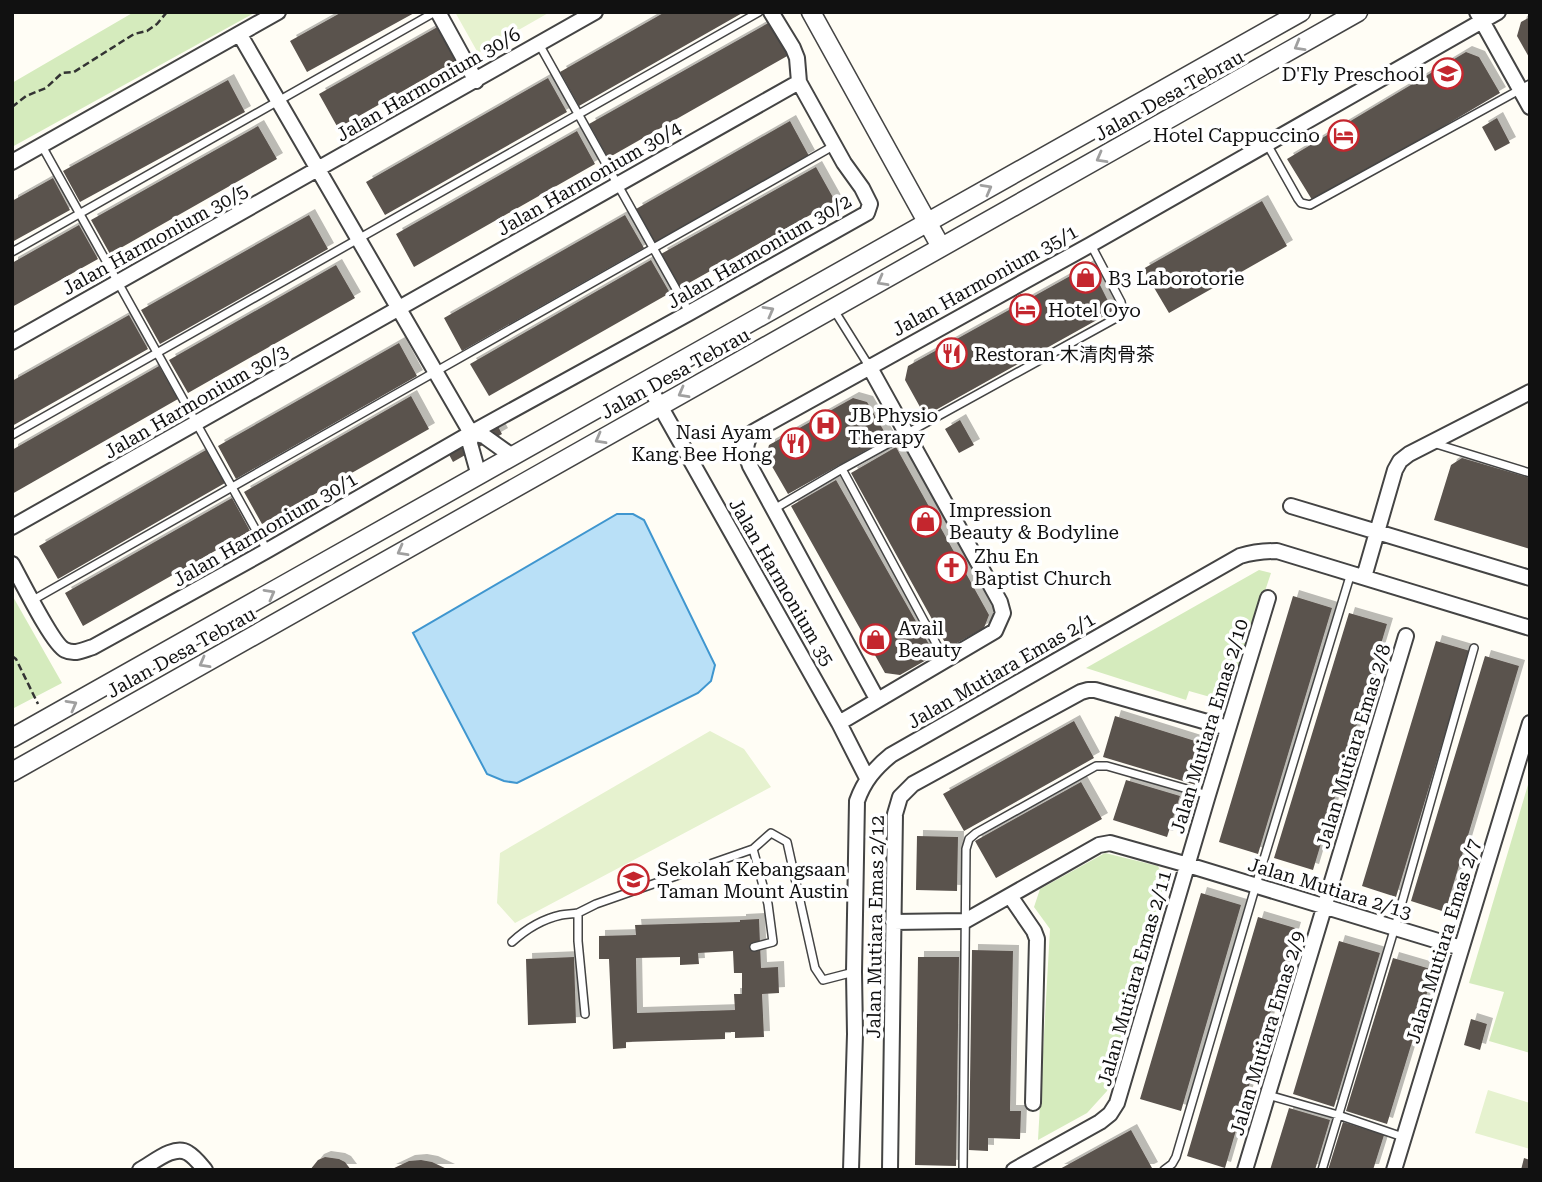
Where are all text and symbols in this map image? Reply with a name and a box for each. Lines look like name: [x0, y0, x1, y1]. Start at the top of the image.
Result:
street label: Jalan Harmonium 30/6: [332, 22, 524, 147]
one-way arrow: [1293, 38, 1306, 51]
street label: Jalan Desa Tebrau: [1091, 45, 1248, 146]
school or university icon: D'Fly Preschool: [1431, 57, 1465, 91]
place label: D'Fly Preschool: [1282, 63, 1425, 86]
street label: Jalan Harmonium 30/4: [493, 116, 686, 241]
hotel icon: Hotel Cappuccino: [1326, 118, 1360, 152]
place label: Hotel Cappuccino: [1153, 124, 1320, 147]
one-way arrow: [1095, 150, 1108, 163]
street label: Jalan Harmonium 30/5: [58, 179, 252, 300]
one-way arrow: [979, 184, 992, 197]
street label: Jalan Harmonium 30/2: [663, 189, 855, 314]
street label: Jalan Harmonium 35/1: [888, 220, 1082, 341]
shop icon: B3 Laborotorie: [1068, 261, 1102, 295]
place label: B3 Laborotorie: [1108, 267, 1244, 290]
one-way arrow: [876, 273, 889, 286]
hotel icon: Hotel Oyo: [1008, 293, 1042, 327]
place label: Hotel Oyo: [1048, 299, 1141, 322]
one-way arrow: [762, 306, 775, 319]
street label: Jalan Desa Tebrau: [597, 323, 754, 424]
restaurant icon: Restoran 木清肉骨茶: [934, 337, 968, 371]
street label: Jalan Harmonium 30/3: [100, 339, 292, 464]
place label: Restoran 木清肉骨茶: [974, 343, 1155, 366]
one-way arrow: [678, 385, 691, 398]
place label: JB Physio Therapy: [848, 404, 938, 449]
hospital icon: JB Physio Therapy: [808, 409, 842, 443]
place label: Nasi Ayam Kang Bee Hong: [631, 421, 772, 466]
restaurant icon: Nasi Ayam Kang Bee Hong: [778, 426, 812, 460]
one-way arrow: [595, 431, 608, 444]
street label: Jalan Harmonium 30/1: [169, 467, 361, 592]
street label: Jalan Harmonium 35: [724, 494, 839, 670]
place label: Impression Beauty & Bodyline: [949, 499, 1119, 544]
shop icon: Impression Beauty & Bodyline: [909, 504, 943, 538]
one-way arrow: [397, 543, 410, 556]
place label: Zhu En Baptist Church: [974, 545, 1112, 590]
church icon: Zhu En Baptist Church: [934, 550, 968, 584]
one-way arrow: [263, 589, 275, 602]
street label: Jalan Desa Tebrau: [103, 602, 260, 703]
street label: Jalan Mutiara Emas 2/1: [903, 607, 1099, 734]
street label: Jalan Mutiara Emas 2/10: [1166, 616, 1253, 836]
place label: Avail Beauty: [898, 617, 962, 662]
shop icon: Avail Beauty: [858, 622, 892, 656]
street label: Jalan Mutiara Emas 2/8: [1311, 641, 1396, 851]
one-way arrow: [199, 655, 212, 668]
one-way arrow: [64, 700, 77, 713]
street label: Jalan Mutiara Emas 2/12: [862, 815, 889, 1039]
street label: Jalan Mutiara Emas 2/7: [1401, 836, 1486, 1046]
street label: Jalan Mutiara 2/13: [1245, 853, 1414, 924]
place label: Sekolah Kebangsaan Taman Mount Austin: [657, 858, 848, 903]
school or university icon: Sekolah Kebangsaan Taman Mount Austin: [617, 863, 651, 897]
street label: Jalan Mutiara Emas 2/11: [1093, 868, 1176, 1089]
street label: Jalan Mutiara Emas 2/9: [1225, 928, 1310, 1138]

